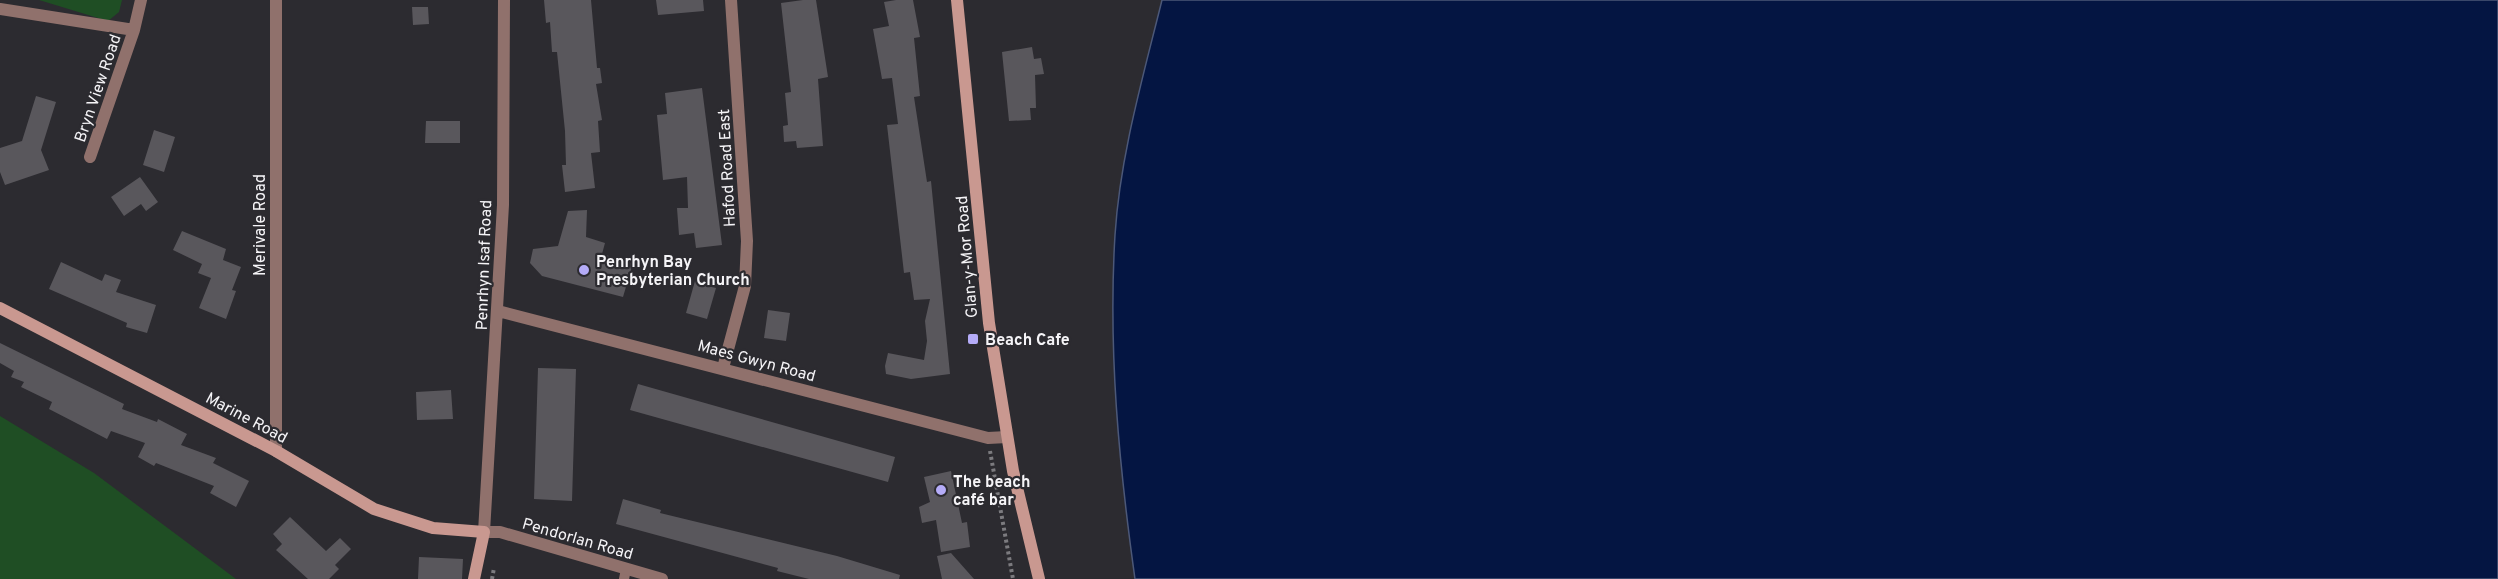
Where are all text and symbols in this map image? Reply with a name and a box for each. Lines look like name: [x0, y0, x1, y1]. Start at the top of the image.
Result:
street label: Bryn View Road: [71, 32, 127, 145]
street label: Hafod Road East: [715, 108, 741, 227]
street label: Merivale Road: [251, 174, 271, 276]
street label: Glan-y-Mor Road: [953, 195, 983, 319]
street label: Penrhyn Isaf Road: [473, 199, 497, 331]
place label: Penrhyn Bay Presbyterian Church: [596, 253, 750, 291]
marker: Penrhyn Bay Presbyterian Church: [577, 263, 591, 277]
place label: Beach Cafe: [985, 331, 1070, 351]
marker: Beach Cafe: [966, 332, 980, 346]
street label: Maes Gwyn Road: [695, 337, 818, 387]
street label: Marine Road: [202, 389, 290, 449]
place label: The beach café bar: [953, 473, 1030, 511]
marker: The beach café bar: [934, 483, 948, 497]
street label: Pendorlan Road: [520, 514, 635, 565]

